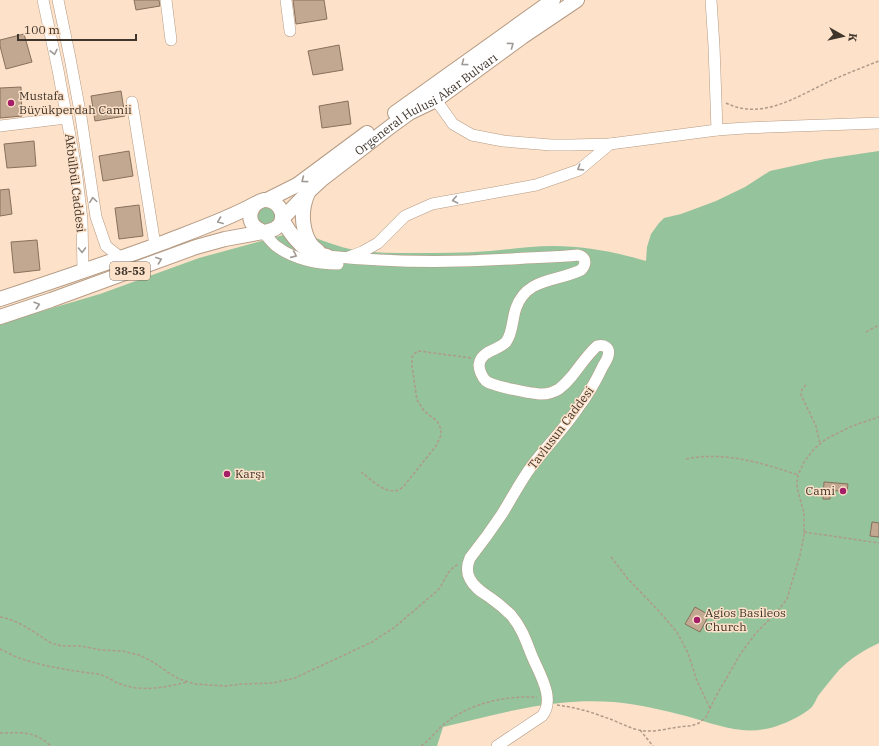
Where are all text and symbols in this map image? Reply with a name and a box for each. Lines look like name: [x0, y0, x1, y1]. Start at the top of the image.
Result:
scale bar: [18, 16, 136, 42]
north arrow: [823, 16, 863, 56]
text: 100 m: [24, 22, 60, 37]
text: K: [845, 32, 860, 43]
one-way arrow: [506, 43, 513, 50]
one-way arrow: [50, 49, 58, 55]
street label: Orgeneral Hulusi Akar Bulvarı: [351, 50, 500, 158]
one-way arrow: [462, 58, 469, 65]
place label: Mustafa Büyükperdah Camii: [19, 88, 132, 117]
marker: Mustafa Büyükperdah Camii: [6, 98, 16, 108]
street label: Akbülbül Caddesi: [62, 133, 89, 233]
one-way arrow: [577, 163, 584, 171]
one-way arrow: [301, 175, 308, 182]
one-way arrow: [452, 195, 458, 204]
one-way arrow: [89, 197, 98, 203]
one-way arrow: [216, 216, 223, 224]
one-way arrow: [78, 247, 86, 253]
one-way arrow: [289, 250, 297, 258]
one-way arrow: [156, 257, 163, 265]
road number: 38-53: [110, 262, 150, 280]
one-way arrow: [33, 301, 40, 310]
street label: Tavlusun Caddesi: [525, 383, 597, 472]
place label: Karşı: [235, 466, 265, 481]
marker: Karşı: [222, 469, 232, 479]
place label: Cami: [806, 483, 835, 498]
marker: Cami: [838, 486, 848, 496]
place label: Agios Basileos Church: [705, 605, 786, 634]
marker: Agios Basileos Church: [692, 615, 702, 625]

